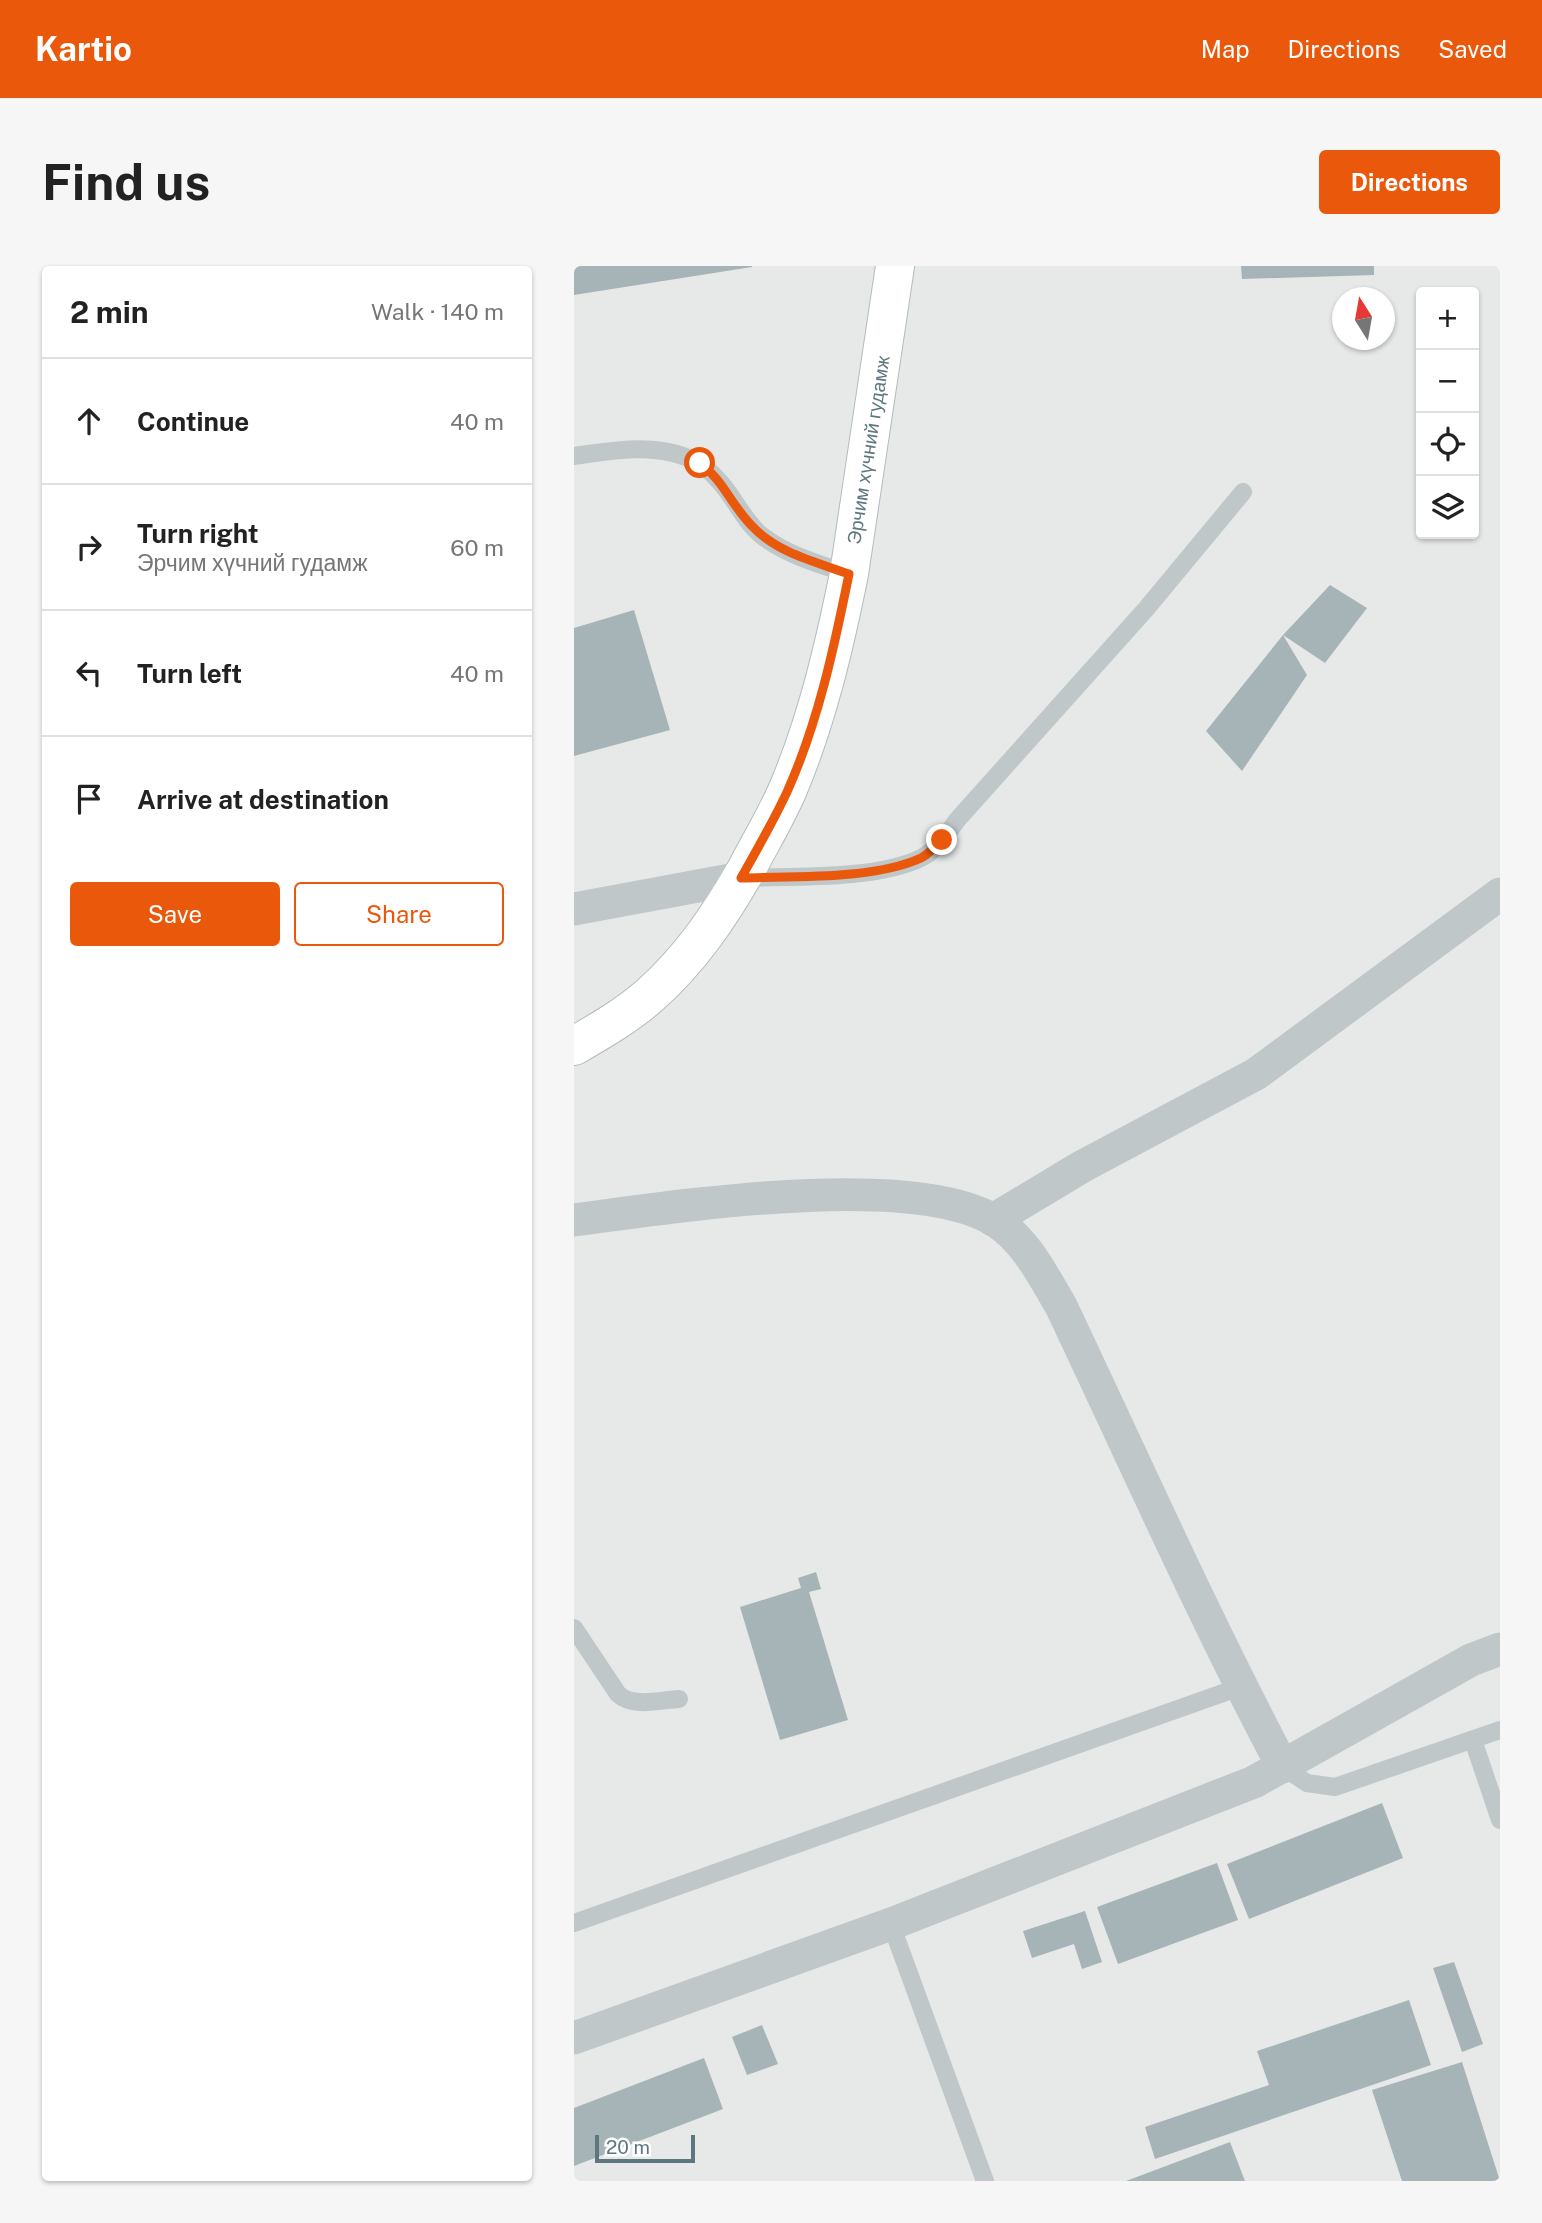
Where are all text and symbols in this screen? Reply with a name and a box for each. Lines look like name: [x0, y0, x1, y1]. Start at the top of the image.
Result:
text: Kartio: [35, 30, 132, 68]
text: Map: [1201, 35, 1250, 63]
text: Directions: [1288, 35, 1400, 63]
text: Saved: [1438, 35, 1507, 63]
button: Directions: [1319, 150, 1500, 214]
text: Find us: [42, 153, 210, 211]
north arrow: [1332, 287, 1395, 350]
map controls: [1416, 287, 1479, 539]
button: +: [1416, 287, 1479, 350]
text: 2 min: [70, 294, 149, 330]
text: Walk · 140 m: [371, 298, 504, 325]
button: −: [1416, 350, 1479, 413]
street label: Эрчим хүчний гудамж: [842, 354, 894, 546]
icon: ahead: [70, 402, 108, 440]
text: Continue: [137, 406, 249, 437]
text: 40 m: [450, 408, 504, 435]
button: locate: [1416, 413, 1479, 476]
route start: [684, 447, 715, 478]
button: layers: [1416, 476, 1479, 539]
text: Turn right: [137, 518, 259, 549]
icon: right: [70, 528, 108, 566]
text: 60 m: [450, 534, 504, 561]
text: Эрчим хүчний гудамж: [137, 549, 368, 576]
icon: left: [70, 654, 108, 692]
text: Turn left: [137, 658, 242, 689]
text: 40 m: [450, 660, 504, 687]
icon: arrive: [70, 780, 108, 818]
text: Arrive at destination: [137, 784, 389, 815]
route end: [926, 824, 957, 855]
button: Save: [70, 882, 280, 946]
button: Share: [294, 882, 504, 946]
scale bar: [595, 2132, 695, 2164]
text: 20 m: [606, 2136, 650, 2158]

